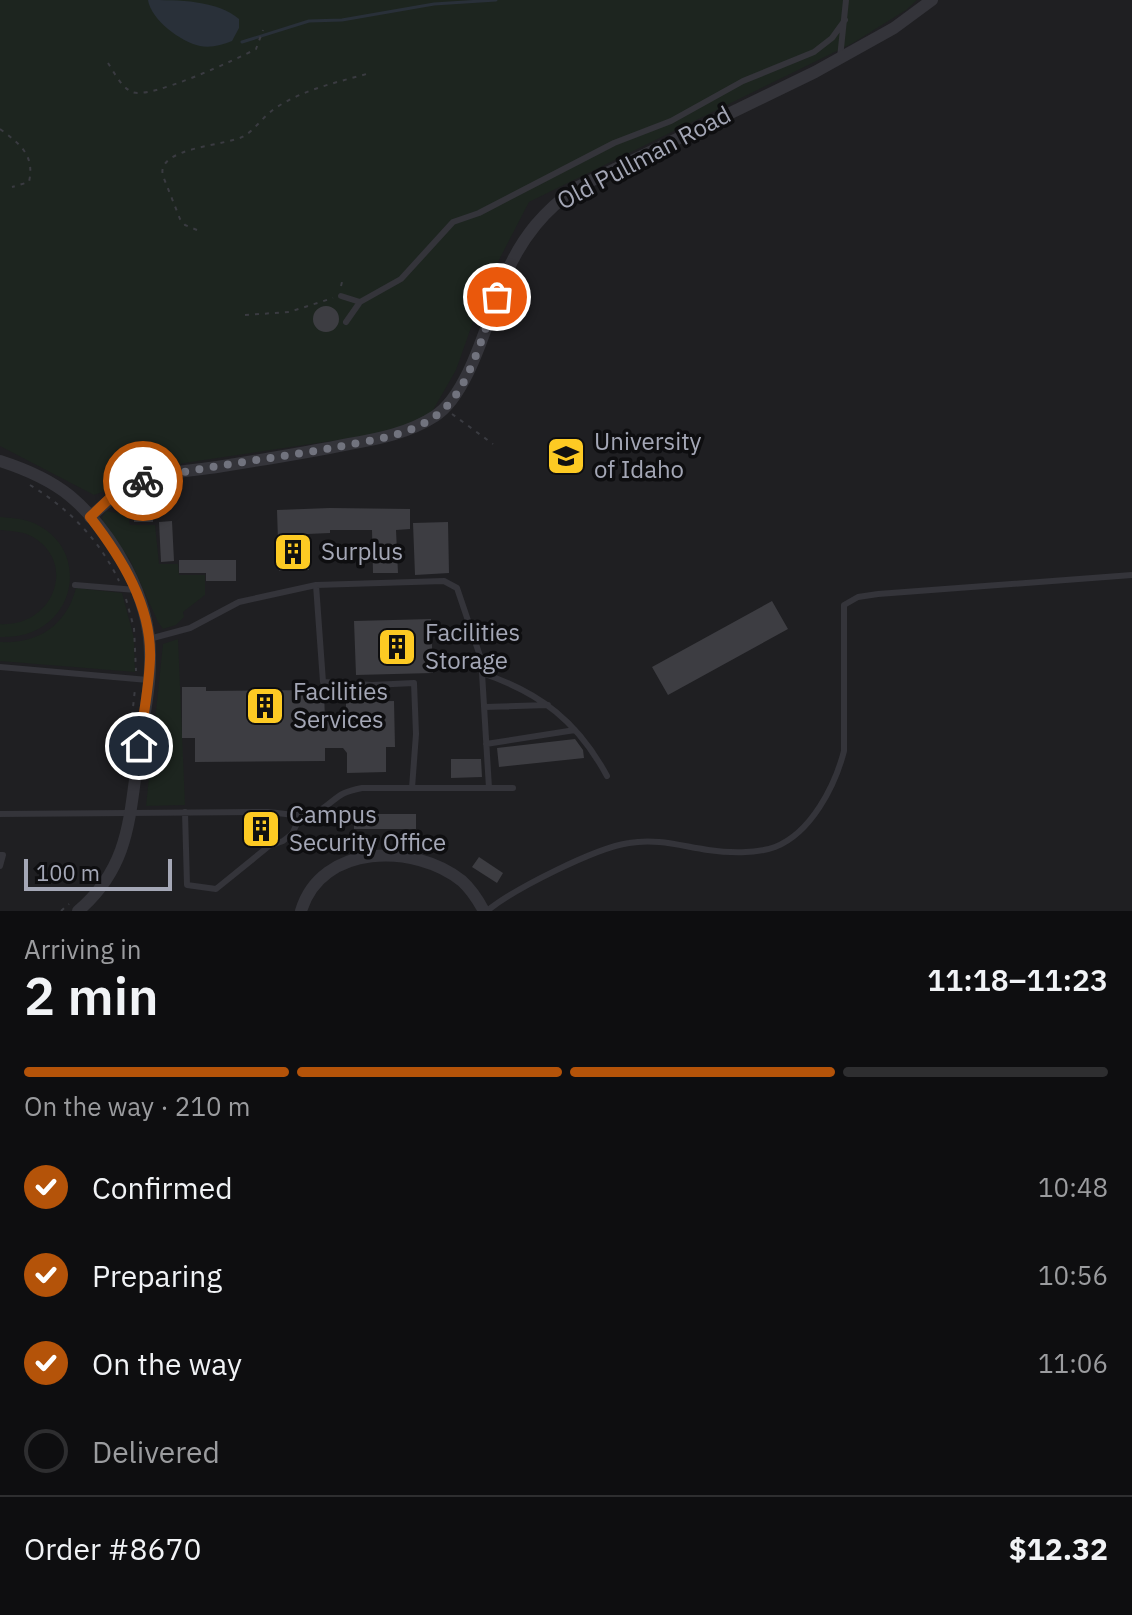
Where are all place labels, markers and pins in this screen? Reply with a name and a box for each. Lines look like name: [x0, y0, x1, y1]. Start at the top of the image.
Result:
pin: [463, 263, 531, 331]
place label: University of Idaho: [594, 425, 702, 485]
school or university icon: University of Idaho: [545, 435, 587, 477]
building icon: Surplus: [272, 531, 314, 573]
place label: Surplus: [321, 535, 403, 567]
place label: Facilities Storage: [425, 616, 520, 676]
building icon: Facilities Storage: [376, 626, 418, 668]
place label: Facilities Services: [293, 675, 388, 735]
building icon: Facilities Services: [244, 685, 286, 727]
pin: [105, 712, 173, 780]
place label: Campus Security Office: [289, 798, 446, 858]
building icon: Campus Security Office: [240, 808, 282, 850]

